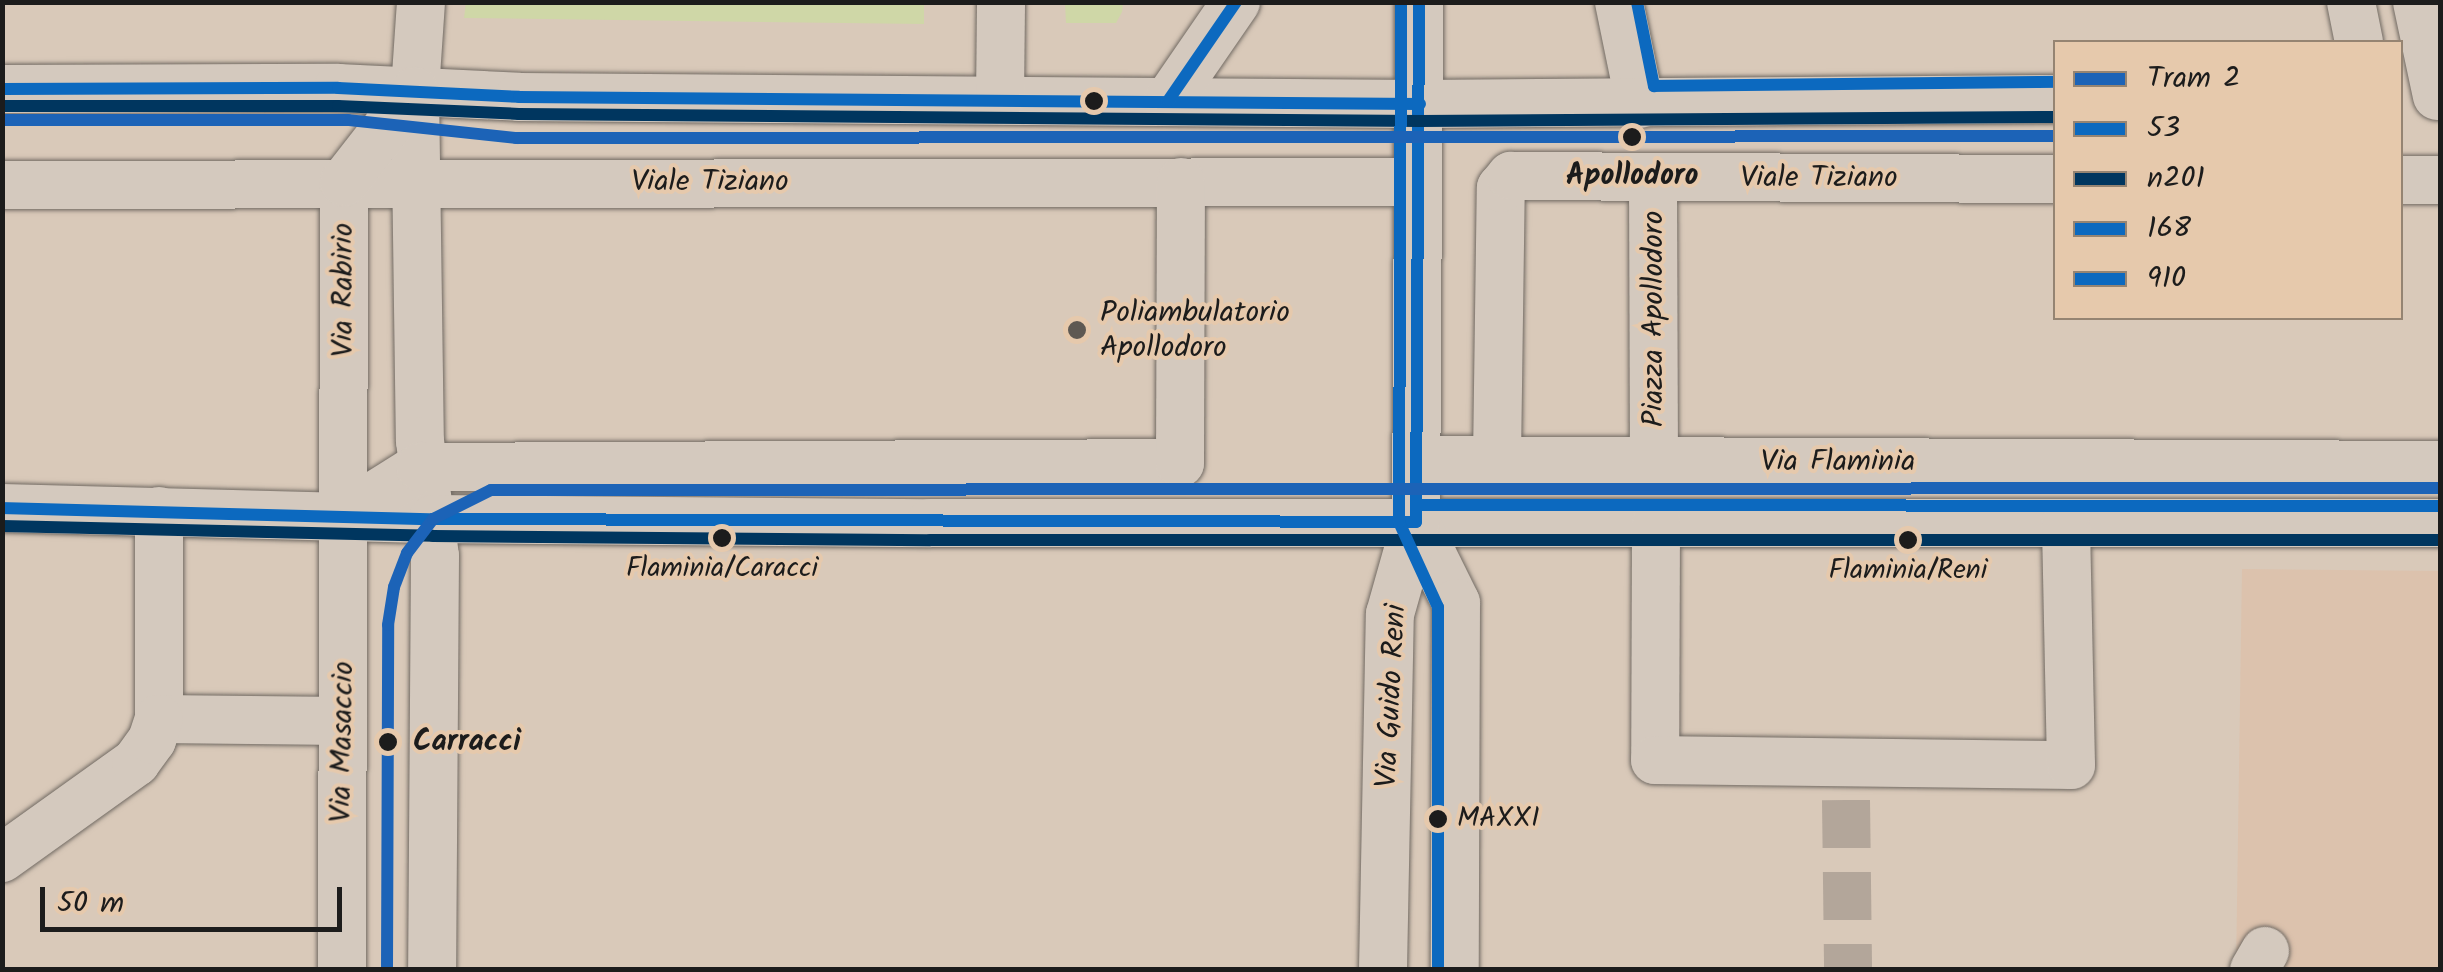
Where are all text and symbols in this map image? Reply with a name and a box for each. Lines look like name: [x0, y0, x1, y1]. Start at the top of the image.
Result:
legend: [2053, 40, 2403, 320]
text: Tram 2: [2147, 55, 2240, 103]
unlabelled marker: [1084, 91, 1104, 111]
text: 53: [2147, 105, 2180, 153]
marker: Apollodoro: [1616, 121, 1648, 153]
text: n201: [2147, 155, 2205, 203]
place label: Apollodoro: [1566, 158, 1698, 194]
street label: Viale Tiziano: [1740, 160, 1898, 196]
street label: Viale Tiziano: [631, 164, 789, 200]
text: 168: [2147, 205, 2191, 253]
street label: Piazza Apollodoro: [1636, 211, 1672, 427]
street label: Via Rabirio: [326, 223, 362, 357]
text: 910: [2147, 255, 2186, 303]
place label: Poliambulatorio Apollodoro: [1100, 295, 1290, 366]
marker: Poliambulatorio Apollodoro: [1064, 317, 1090, 343]
street label: Via Flaminia: [1761, 444, 1915, 480]
marker: Flaminia/Caracci: [712, 528, 732, 548]
marker: Flaminia/Reni: [1898, 530, 1918, 550]
place label: Flaminia/Caracci: [626, 552, 818, 586]
place label: Flaminia/Reni: [1829, 554, 1987, 588]
street label: Via Guido Reni: [1369, 603, 1415, 789]
street label: Via Masaccio: [324, 661, 362, 823]
place label: Carracci: [413, 724, 521, 760]
marker: Carracci: [372, 726, 404, 758]
place label: MAXXI: [1457, 802, 1540, 836]
marker: MAXXI: [1428, 809, 1448, 829]
scale bar: [45, 867, 348, 929]
text: 50 m: [57, 880, 124, 928]

